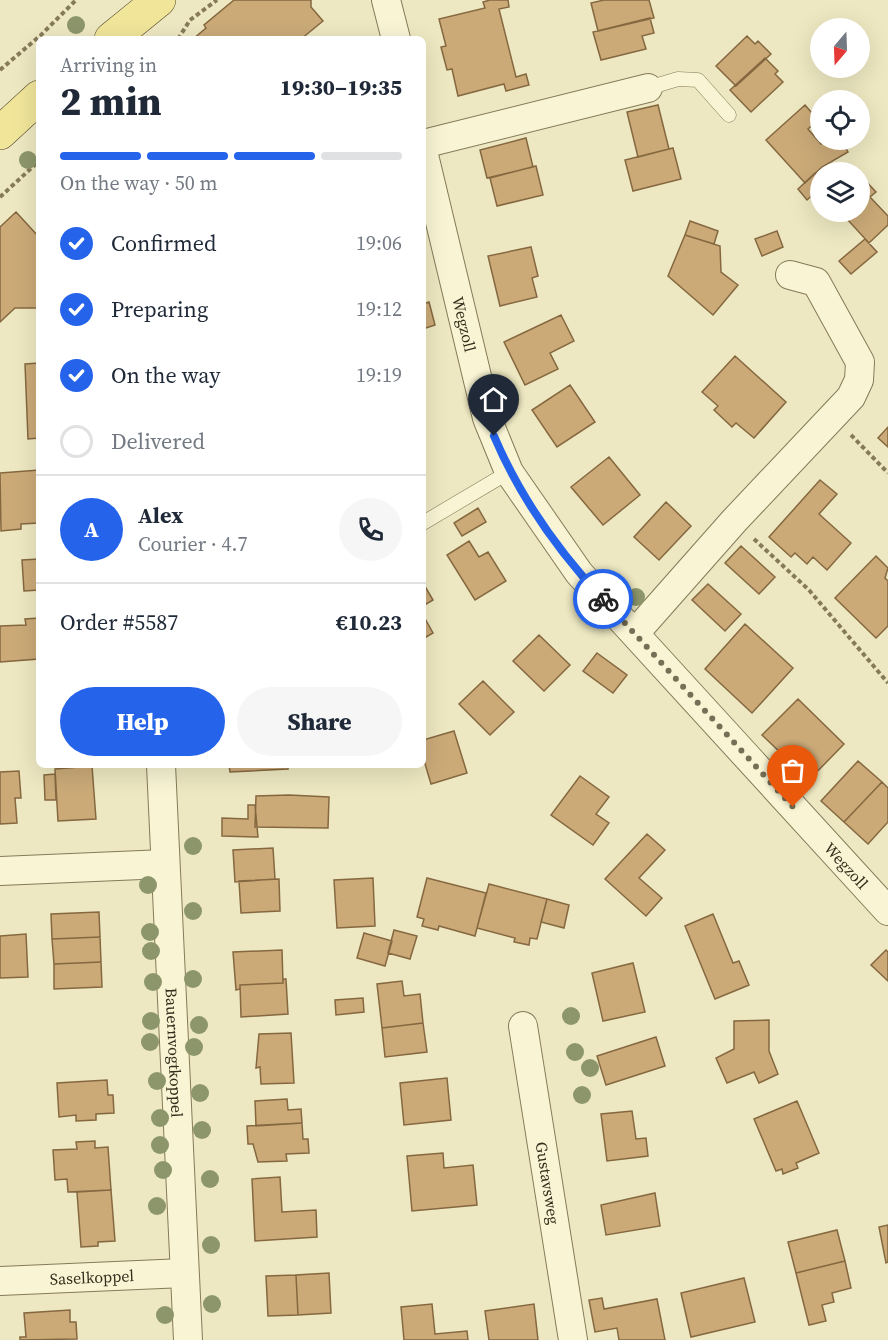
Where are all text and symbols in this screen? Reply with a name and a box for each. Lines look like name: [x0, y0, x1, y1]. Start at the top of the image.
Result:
north arrow: [810, 18, 870, 78]
map controls: [810, 18, 870, 222]
text: Arriving in: [60, 51, 157, 79]
text: 19:30–19:35: [280, 72, 402, 102]
text: 2 min: [60, 75, 162, 128]
button: locate: [810, 90, 870, 150]
button: layers: [810, 162, 870, 222]
text: On the way · 50 m: [60, 169, 217, 197]
icon: check: [60, 227, 93, 260]
text: Confirmed: [111, 228, 216, 258]
text: 19:06: [356, 229, 402, 257]
icon: check: [60, 293, 93, 326]
text: Preparing: [111, 294, 208, 324]
street label: Wegzoll: [447, 294, 482, 354]
text: 19:12: [356, 295, 402, 323]
icon: check: [60, 359, 93, 392]
text: On the way: [111, 360, 220, 390]
text: 19:19: [356, 361, 402, 389]
pin: [468, 374, 519, 436]
icon: home: [477, 383, 510, 416]
text: Delivered: [111, 426, 205, 456]
button: phone: [339, 498, 402, 561]
text: Alex: [138, 500, 183, 530]
text: A: [84, 514, 99, 544]
text: Courier · 4.7: [138, 530, 247, 558]
courier: [573, 569, 633, 629]
icon: bike: [587, 583, 620, 616]
text: Order #5587: [60, 607, 178, 637]
text: €10.23: [336, 607, 402, 637]
button: Help: [60, 687, 225, 756]
button: Share: [237, 687, 402, 756]
pin: [767, 745, 818, 807]
icon: bag: [776, 754, 809, 787]
street label: Wegzoll: [819, 837, 874, 894]
street label: Bauernvogtkoppel: [160, 987, 189, 1118]
street label: Gustavsweg: [531, 1140, 565, 1226]
street label: Saselkoppel: [49, 1264, 135, 1290]

